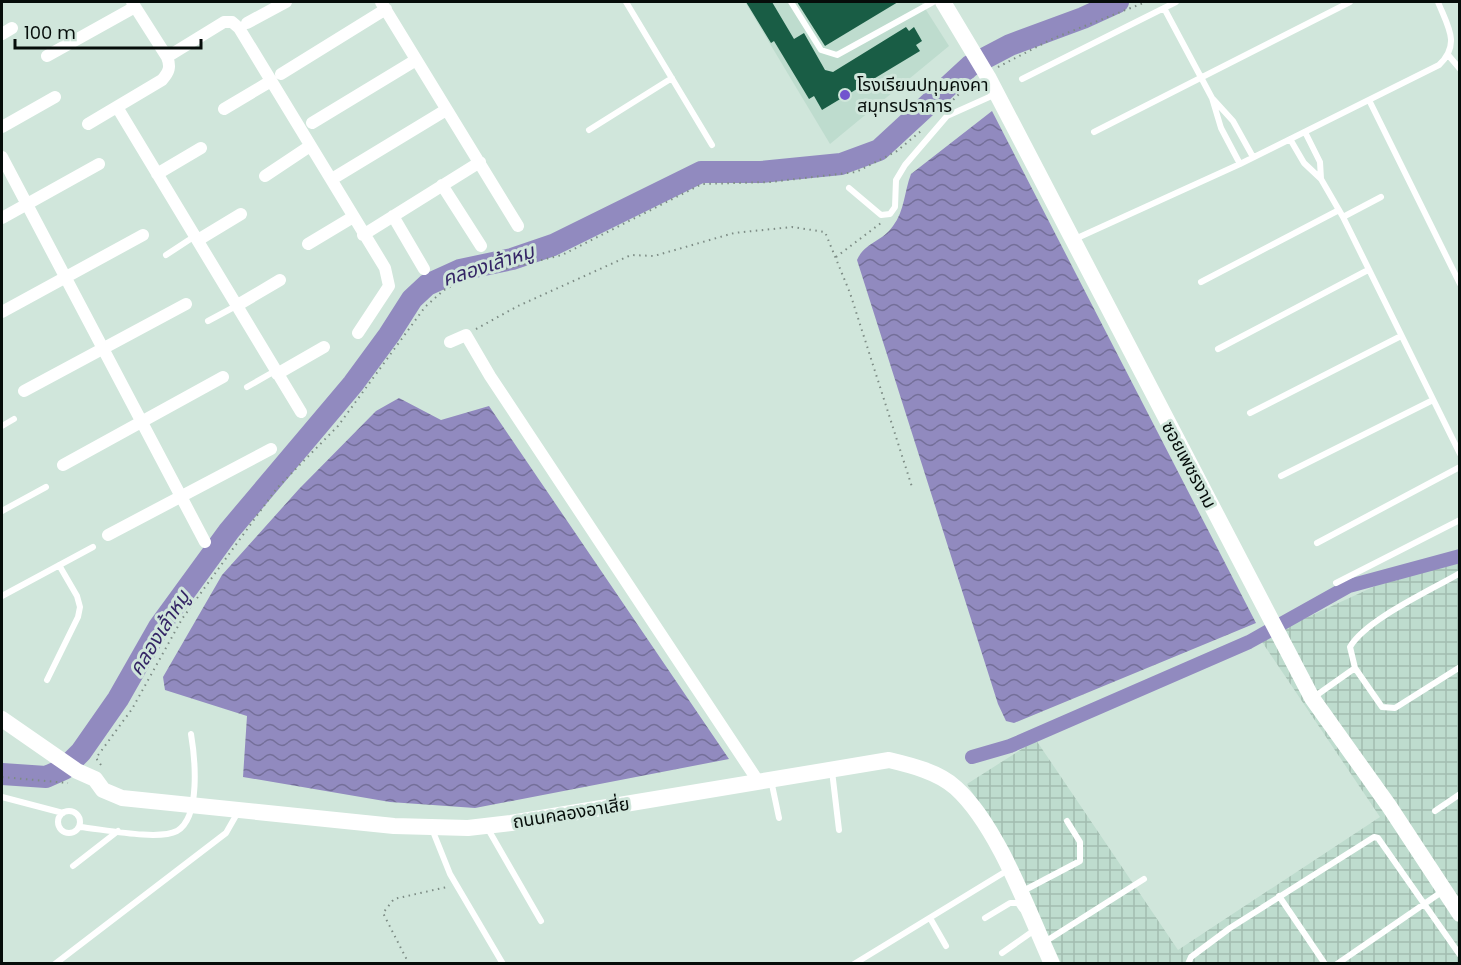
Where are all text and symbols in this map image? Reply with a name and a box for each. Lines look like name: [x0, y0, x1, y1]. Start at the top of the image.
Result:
scale bar: [15, 12, 201, 50]
text: 100 m: [24, 20, 76, 45]
place label: โรงเรียนปทุมคงคา สมุทรปราการ: [857, 72, 988, 118]
marker: โรงเรียนปทุมคงคา สมุทรปราการ: [838, 88, 852, 102]
water label: คลองเล้าหมู: [438, 236, 539, 293]
street label: ซอยเพชรงาม: [1156, 417, 1223, 513]
water label: คลองเล้าหมู: [122, 584, 197, 681]
street label: ถนนคลองอาเสี่ย: [511, 791, 631, 834]

